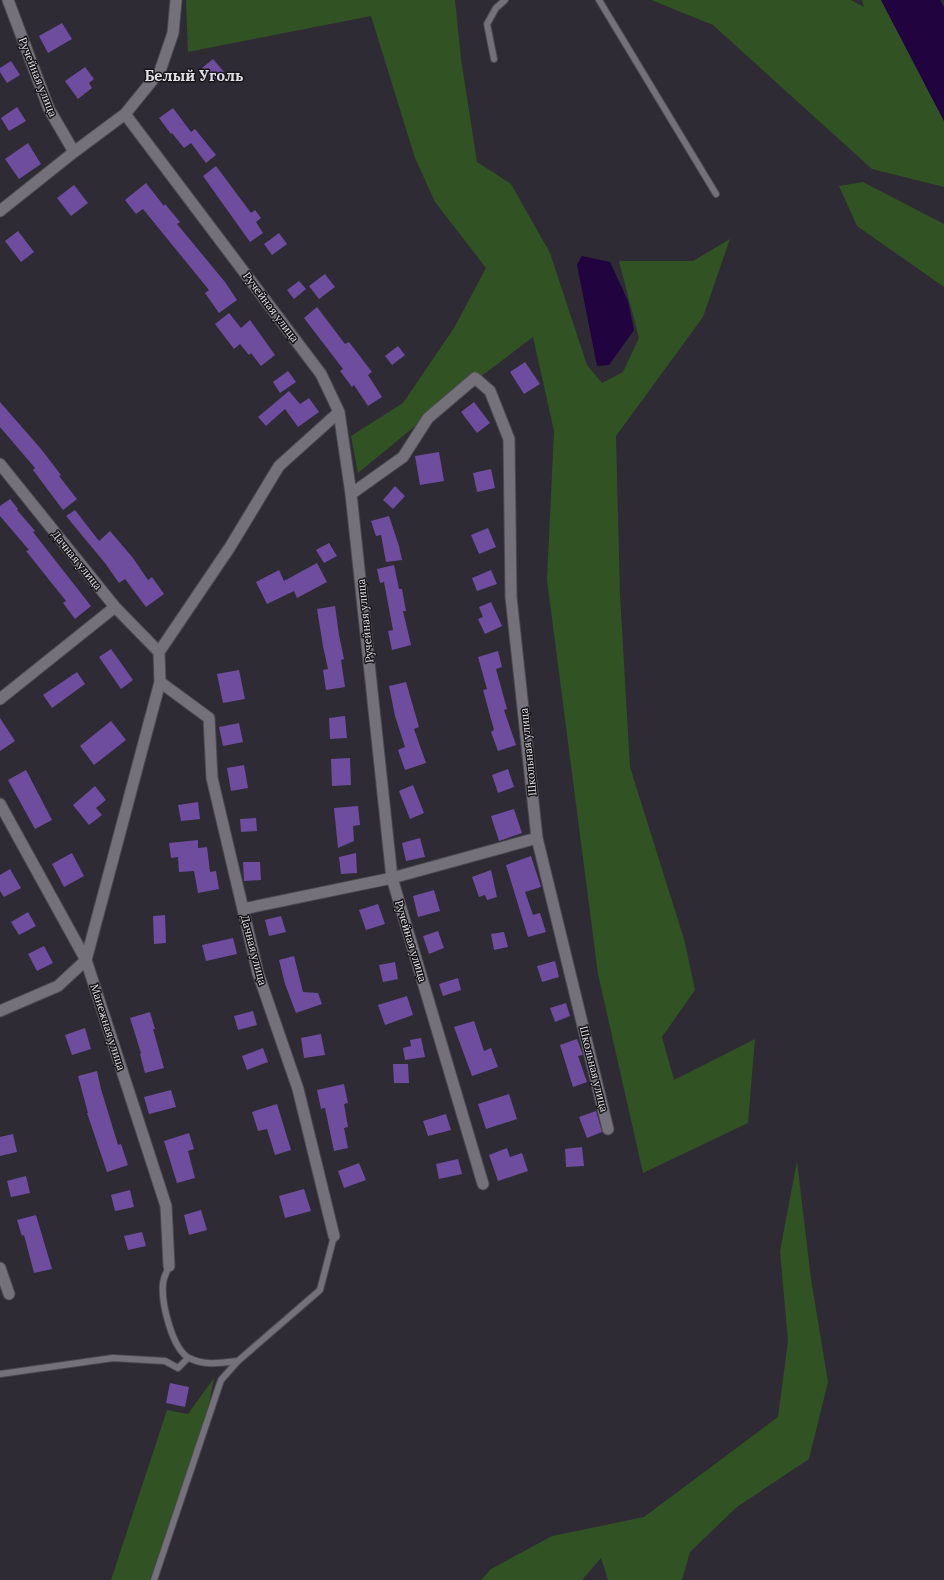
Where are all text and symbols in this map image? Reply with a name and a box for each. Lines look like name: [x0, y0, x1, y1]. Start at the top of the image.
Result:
street label: Ручейная улица: [16, 35, 60, 119]
district label: Белый Уголь: [144, 66, 244, 85]
street label: Ручейная улица: [240, 269, 302, 345]
street label: Дачная улица: [49, 527, 105, 593]
street label: Ручейная улица: [354, 578, 376, 664]
street label: Школьная улица: [516, 707, 540, 797]
street label: Ручейная улица: [392, 899, 430, 984]
street label: Дачная улица: [238, 913, 270, 987]
street label: Манежная улица: [87, 982, 129, 1072]
street label: Школьная улица: [577, 1024, 612, 1114]

